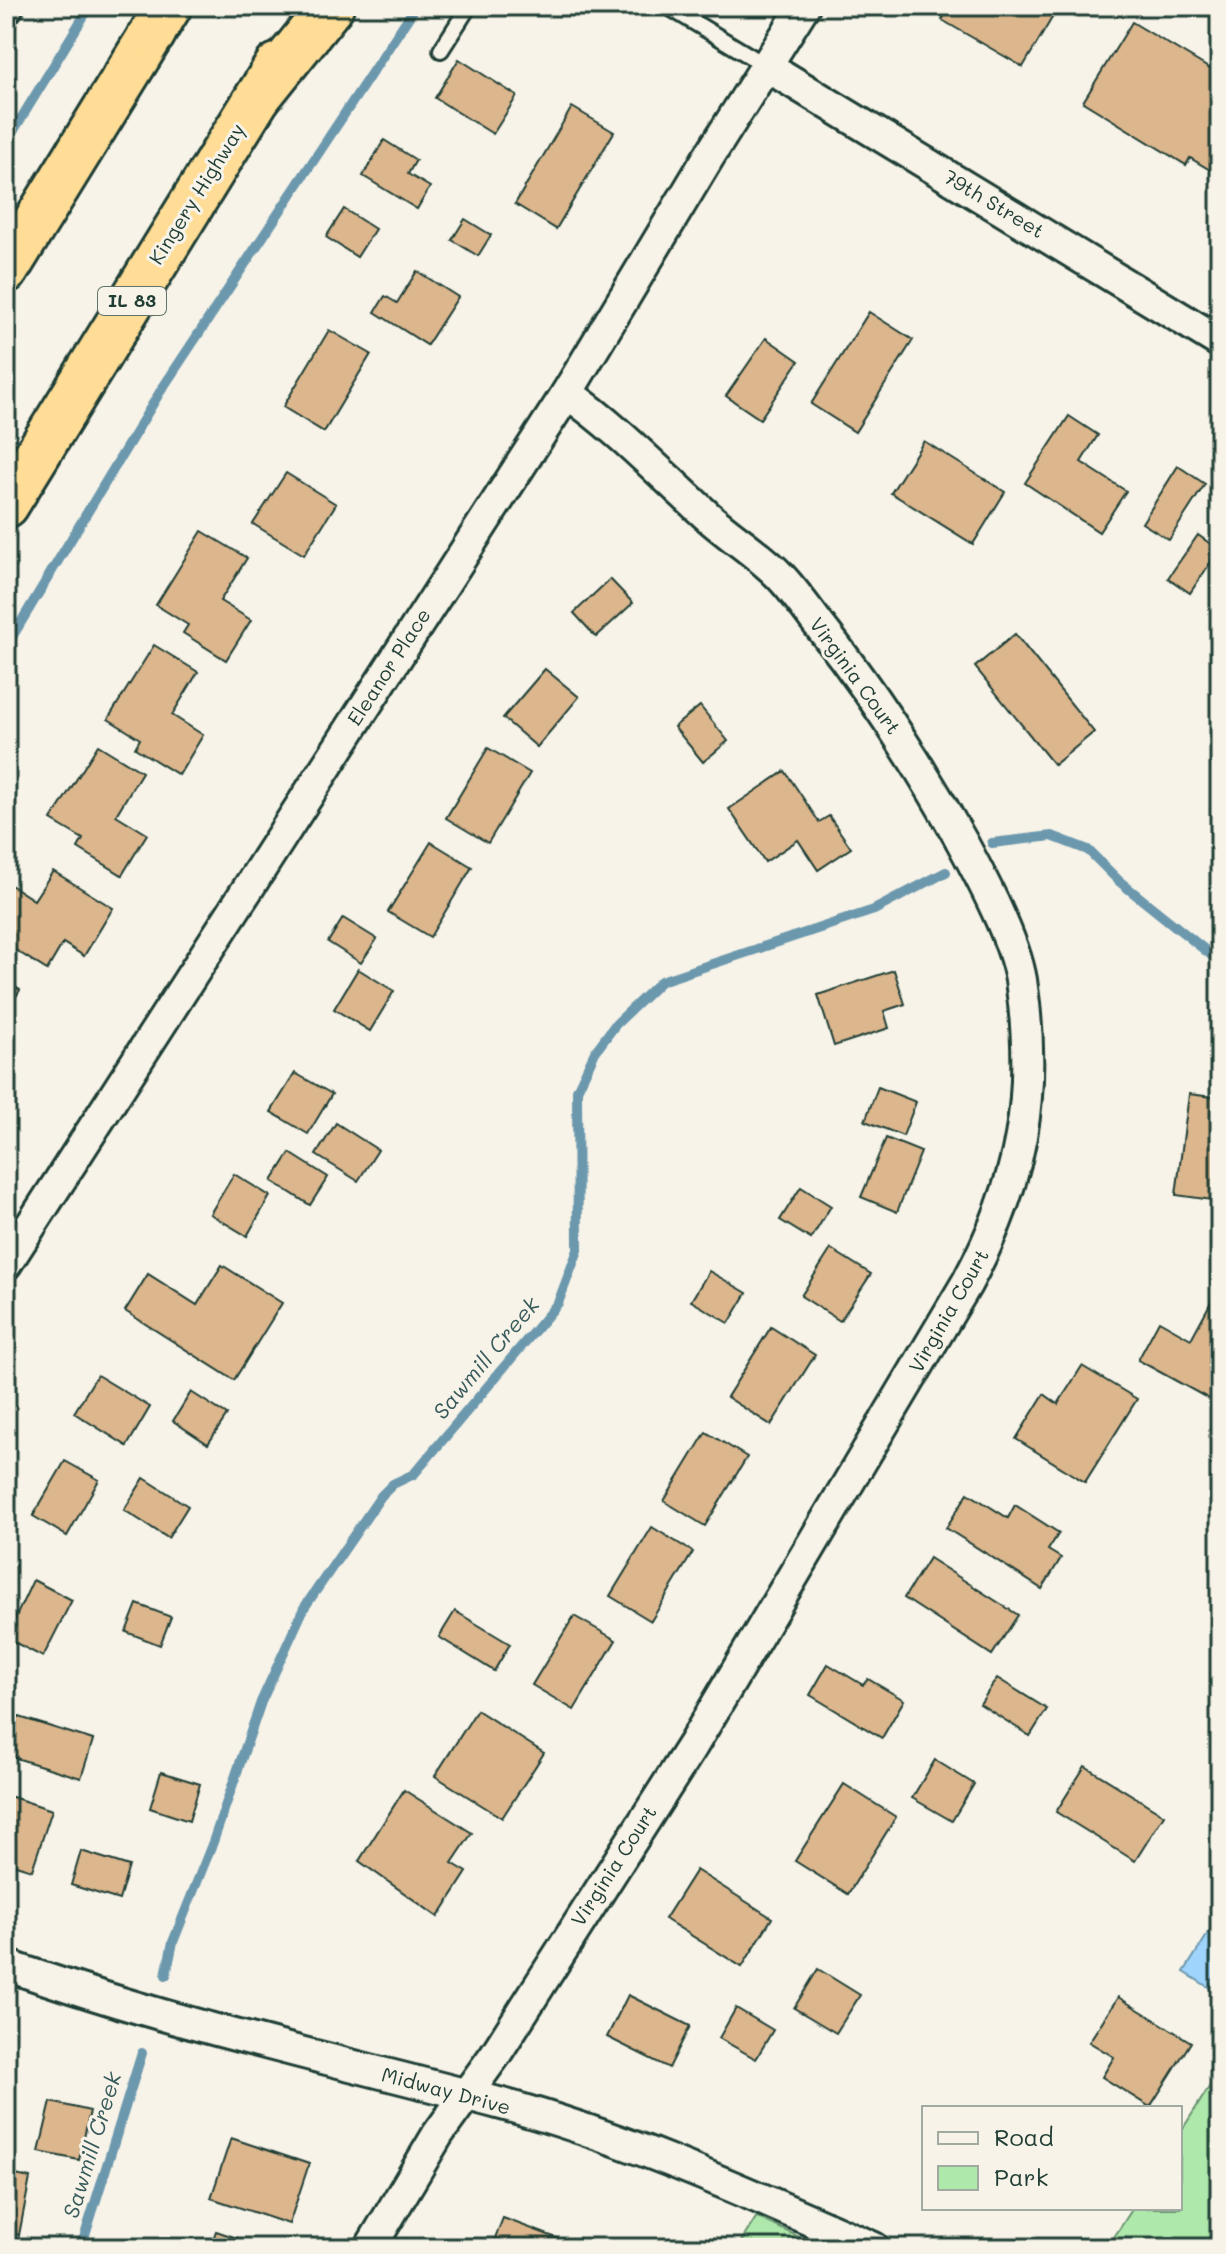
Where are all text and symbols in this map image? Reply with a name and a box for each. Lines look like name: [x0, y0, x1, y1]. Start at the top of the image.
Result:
street label: Kingery Highway: [142, 118, 250, 269]
street label: 79th Street: [939, 163, 1050, 243]
road number: IL 83: [98, 287, 166, 315]
street label: Eleanor Place: [341, 603, 436, 730]
street label: Virginia Court: [805, 612, 907, 739]
street label: Virginia Court: [902, 1244, 994, 1377]
water label: Sawmill Creek: [426, 1289, 546, 1425]
street label: Virginia Court: [564, 1800, 662, 1931]
street label: Midway Drive: [379, 2060, 514, 2120]
water label: Sawmill Creek: [56, 2067, 128, 2221]
legend: [922, 2106, 1182, 2210]
text: Road: [994, 2121, 1054, 2152]
text: Park: [994, 2161, 1048, 2192]

